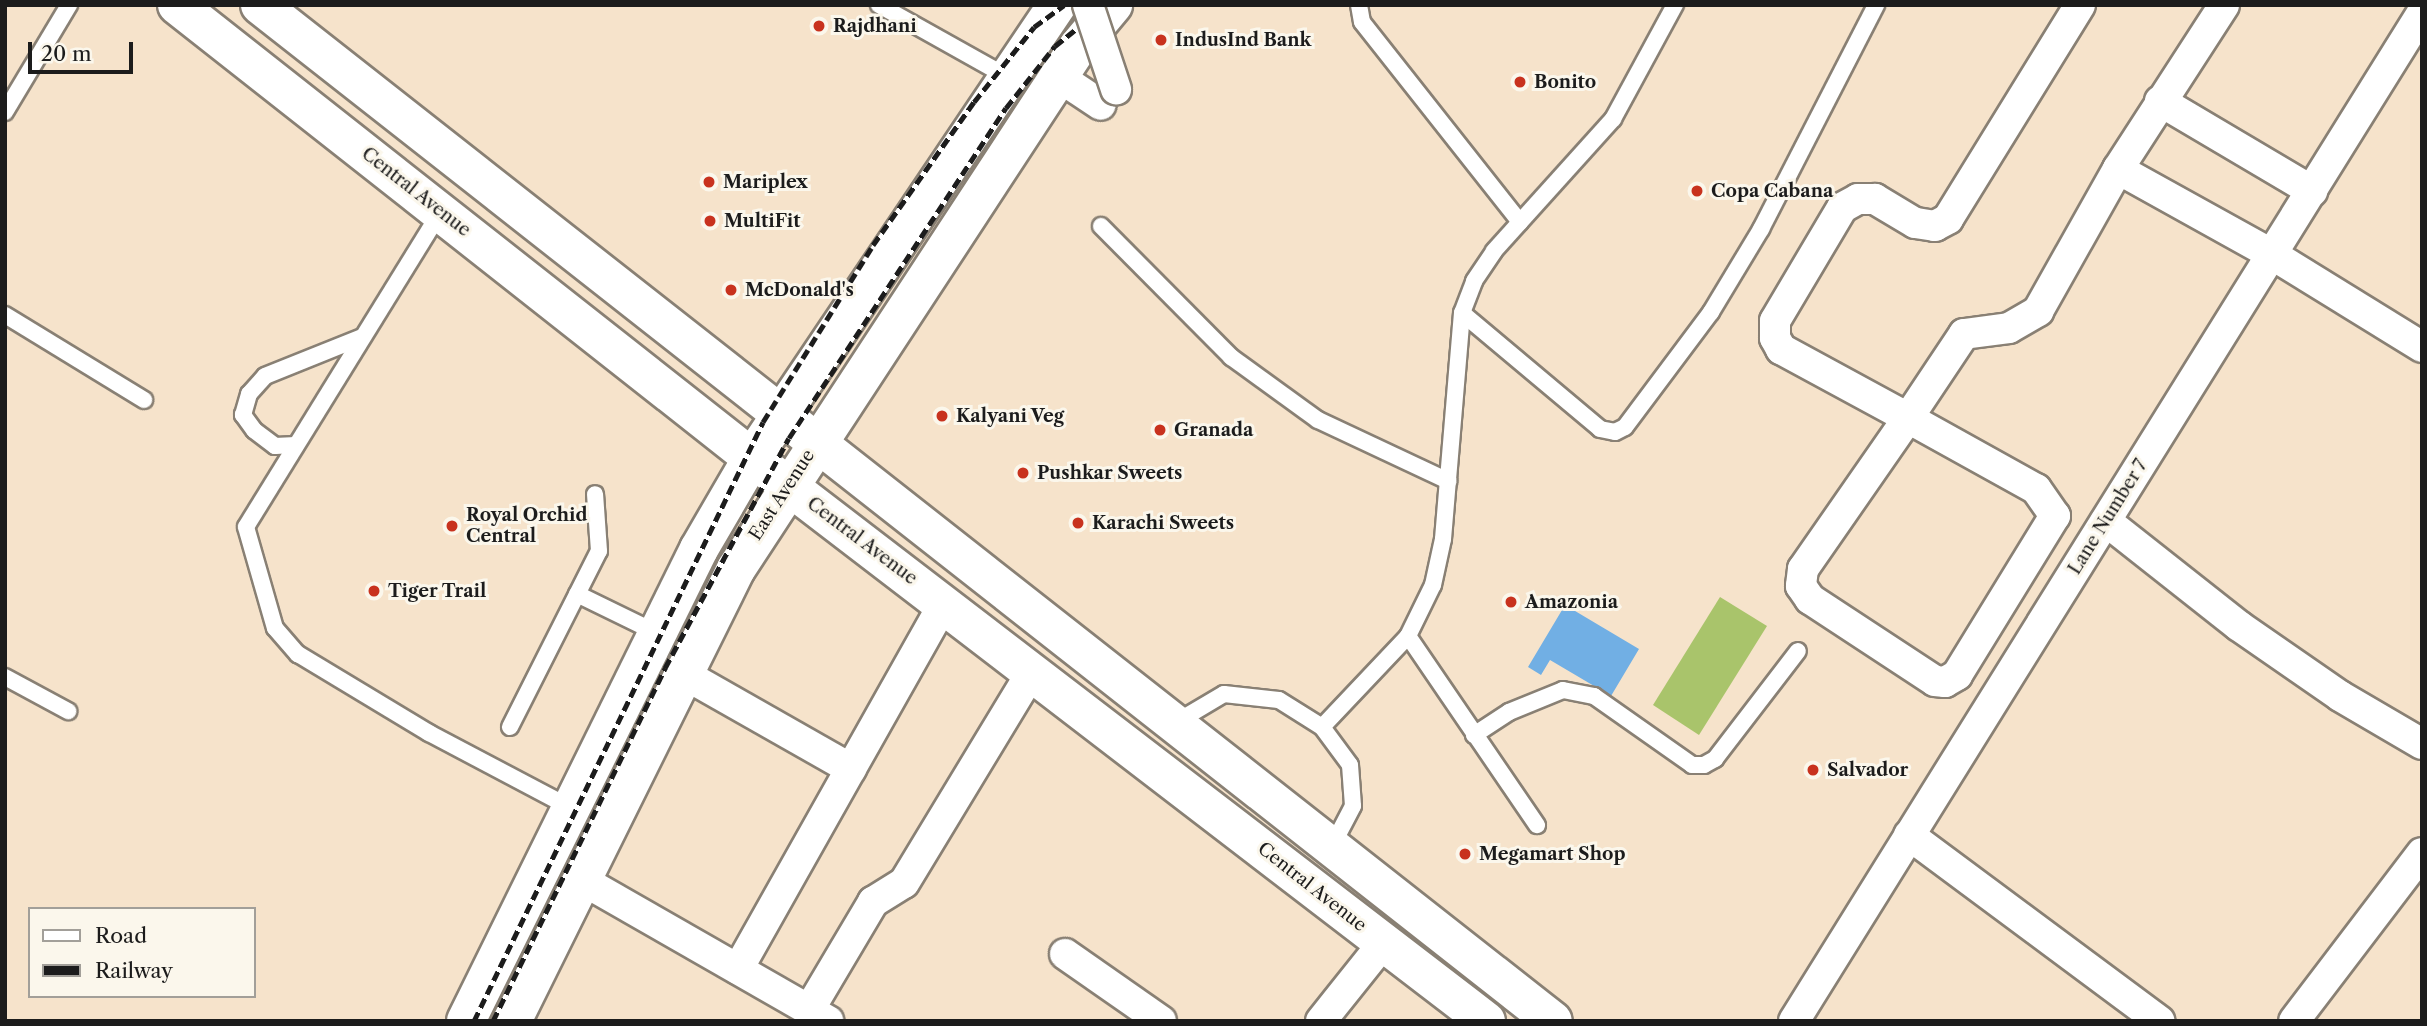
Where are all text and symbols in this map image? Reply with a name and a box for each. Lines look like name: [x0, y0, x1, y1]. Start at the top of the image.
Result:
place label: Rajdhani: [833, 15, 917, 37]
marker: Rajdhani: [811, 18, 827, 34]
scale bar: [32, 28, 136, 72]
place label: IndusInd Bank: [1175, 29, 1311, 51]
marker: IndusInd Bank: [1153, 32, 1169, 48]
text: 20 m: [41, 41, 92, 66]
place label: Bonito: [1534, 71, 1596, 93]
marker: Bonito: [1512, 74, 1528, 90]
street label: Central Avenue: [357, 143, 475, 241]
place label: Mariplex: [723, 171, 808, 193]
marker: Mariplex: [701, 174, 717, 190]
place label: Copa Cabana: [1711, 180, 1834, 202]
marker: Copa Cabana: [1689, 183, 1705, 199]
place label: MultiFit: [724, 210, 801, 232]
marker: MultiFit: [702, 213, 718, 229]
place label: McDonald's: [745, 279, 854, 301]
marker: McDonald's: [723, 282, 739, 298]
place label: Kalyani Veg: [956, 405, 1065, 427]
marker: Kalyani Veg: [934, 408, 950, 424]
place label: Granada: [1174, 419, 1253, 441]
marker: Granada: [1152, 422, 1168, 438]
street label: East Avenue: [744, 445, 820, 545]
street label: Lane Number 7: [2064, 455, 2152, 579]
place label: Pushkar Sweets: [1037, 462, 1182, 484]
marker: Pushkar Sweets: [1015, 465, 1031, 481]
street label: Central Avenue: [803, 492, 921, 590]
place label: Royal Orchid Central: [466, 505, 588, 548]
place label: Karachi Sweets: [1092, 512, 1234, 534]
marker: Karachi Sweets: [1070, 515, 1086, 531]
marker: Royal Orchid Central: [444, 518, 460, 534]
place label: Tiger Trail: [388, 580, 487, 602]
marker: Tiger Trail: [366, 583, 382, 599]
place label: Amazonia: [1525, 591, 1618, 613]
marker: Amazonia: [1503, 594, 1519, 610]
place label: Salvador: [1827, 759, 1908, 781]
marker: Salvador: [1805, 762, 1821, 778]
street label: Central Avenue: [1253, 838, 1371, 936]
place label: Megamart Shop: [1479, 843, 1625, 865]
marker: Megamart Shop: [1457, 846, 1473, 862]
legend: [28, 907, 256, 998]
text: Road: [95, 923, 147, 948]
text: Railway: [95, 958, 173, 983]

